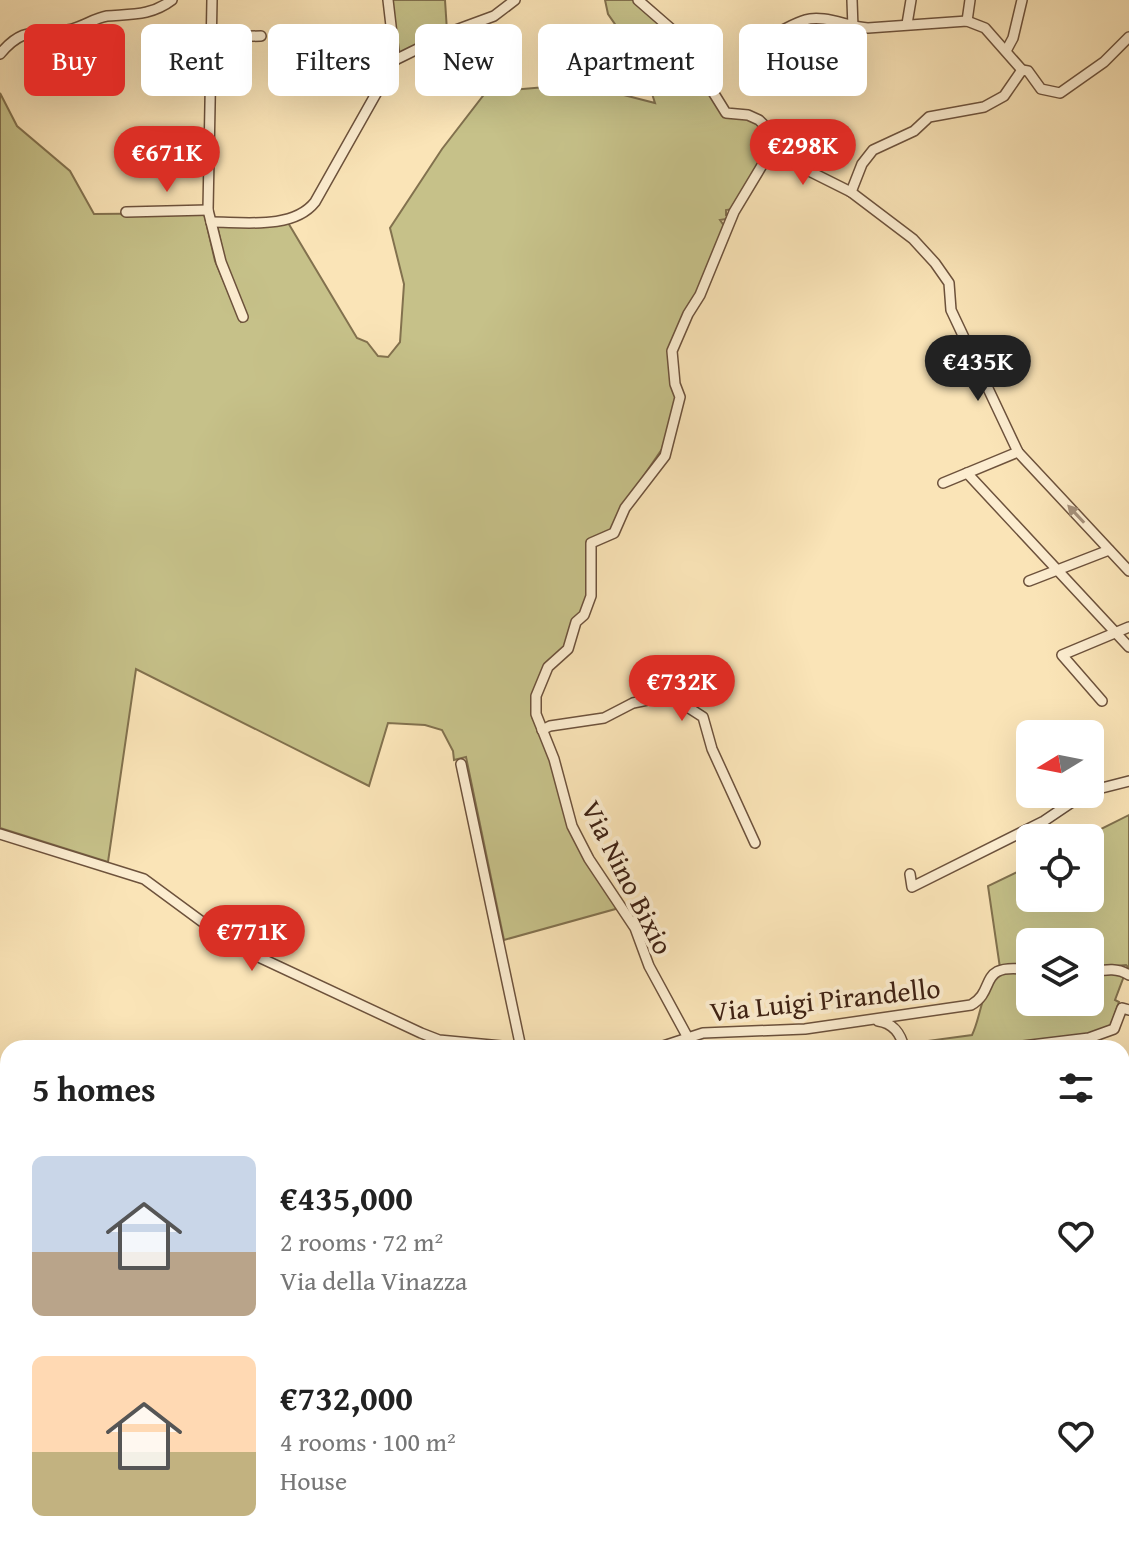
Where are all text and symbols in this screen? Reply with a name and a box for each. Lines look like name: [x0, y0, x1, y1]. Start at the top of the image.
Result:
chip: Buy: [24, 24, 125, 96]
chip: Rent: [141, 24, 252, 96]
chip: Filters: [268, 24, 399, 96]
chip: New: [415, 24, 522, 96]
chip: Apartment: [538, 24, 723, 96]
chip: House: [739, 24, 867, 96]
pin: €298K: [747, 119, 859, 187]
text: €298K: [768, 125, 838, 164]
pin: €671K: [111, 126, 223, 194]
text: €671K: [132, 132, 202, 171]
pin: €435K: [922, 335, 1034, 403]
text: €435K: [943, 341, 1013, 380]
one-way arrow: [1067, 505, 1085, 524]
pin: €732K: [626, 655, 738, 723]
text: €732K: [647, 661, 717, 700]
north arrow: [1016, 720, 1104, 808]
map controls: [1016, 720, 1104, 1016]
street label: Via Nino Bixio: [572, 793, 684, 961]
button: locate: [1016, 824, 1104, 912]
pin: €771K: [196, 905, 308, 973]
text: €771K: [217, 911, 287, 950]
button: layers: [1016, 928, 1104, 1016]
street label: Via Luigi Pirandello: [708, 967, 942, 1031]
text: 5 homes: [32, 1064, 156, 1113]
icon: filters: [1054, 1066, 1098, 1110]
text: €435,000: [280, 1173, 413, 1222]
icon: home: [96, 1188, 192, 1284]
icon: heart: [1054, 1214, 1098, 1258]
text: 2 rooms · 72 m²: [280, 1222, 443, 1261]
text: Via della Vinazza: [280, 1261, 467, 1300]
text: €732,000: [280, 1373, 413, 1422]
icon: home: [96, 1388, 192, 1484]
icon: heart: [1054, 1414, 1098, 1458]
text: 4 rooms · 100 m²: [280, 1422, 456, 1461]
text: House: [280, 1461, 347, 1500]

